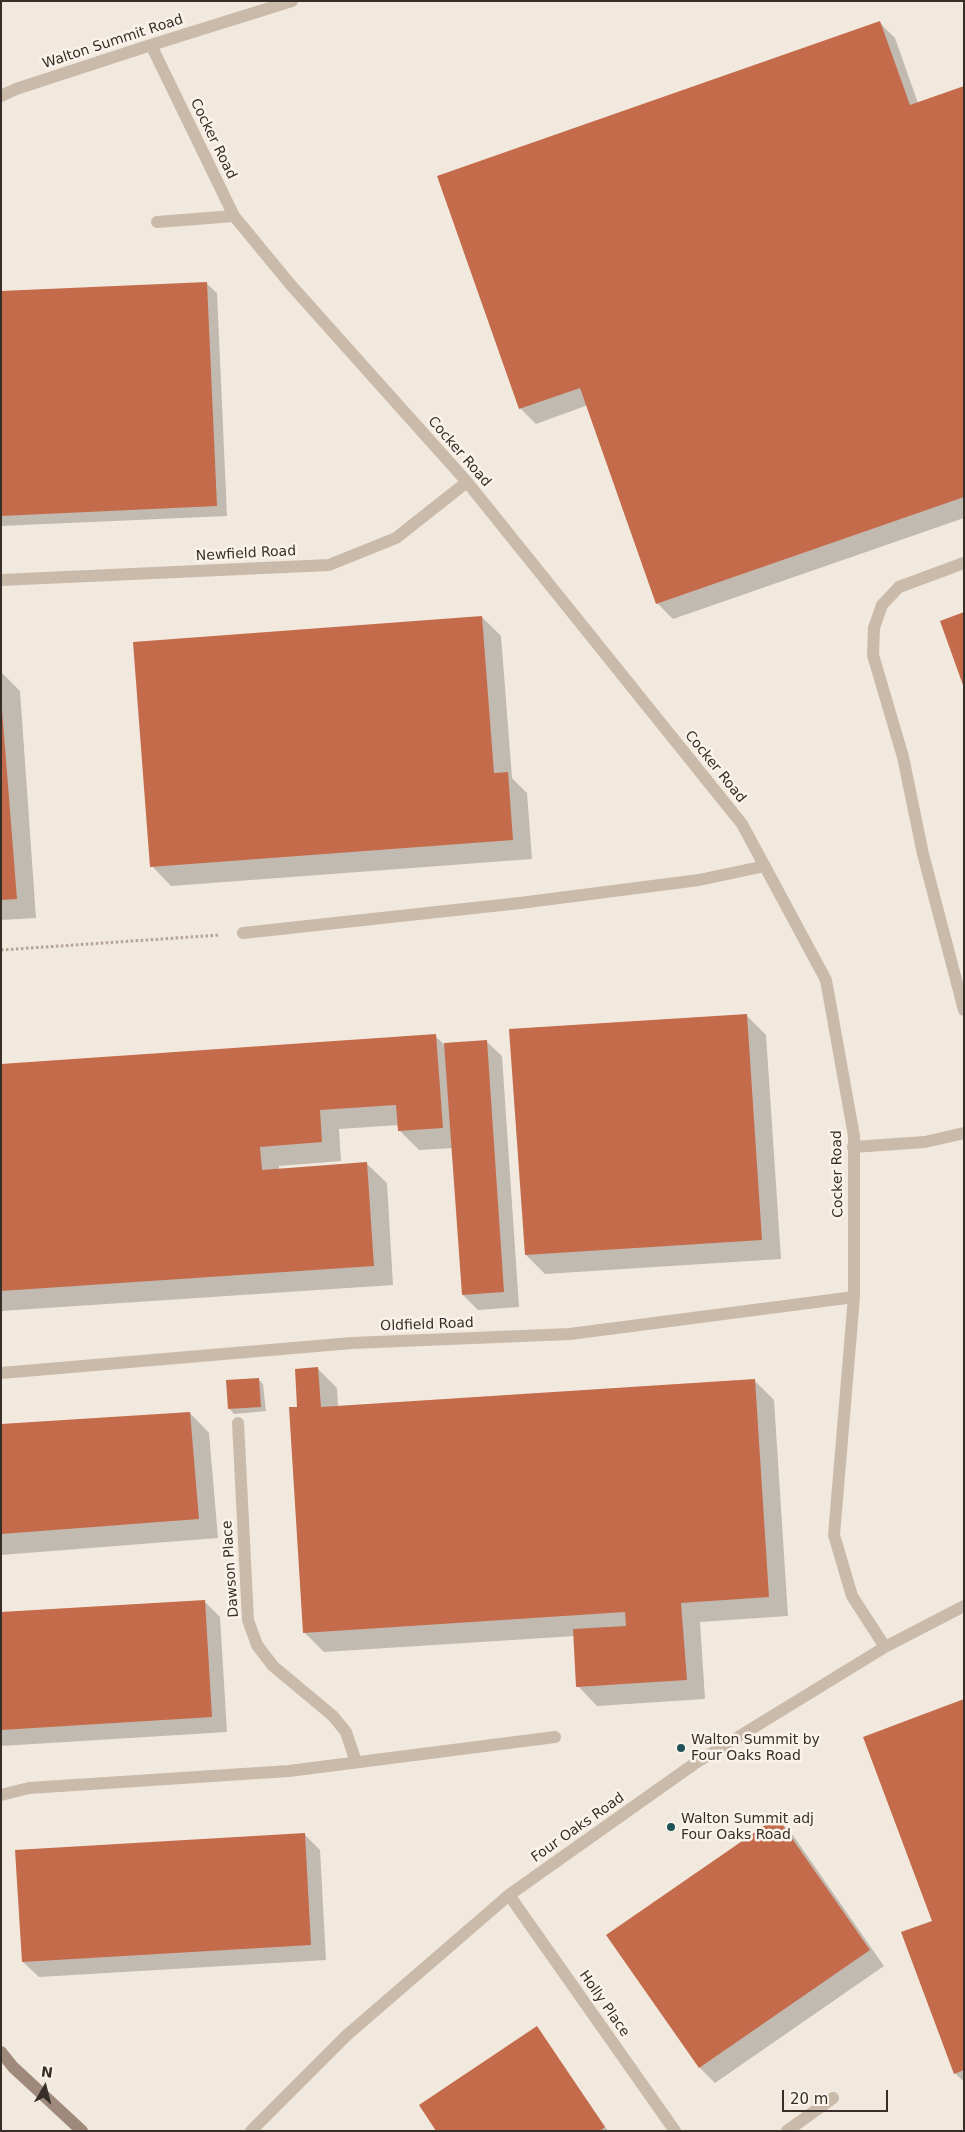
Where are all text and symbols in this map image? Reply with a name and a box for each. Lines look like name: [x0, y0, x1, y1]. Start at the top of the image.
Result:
street label: Walton Summit Road: [41, 11, 185, 73]
street label: Cocker Road: [186, 96, 240, 182]
street label: Cocker Road: [424, 413, 494, 491]
street label: Newfield Road: [195, 543, 297, 565]
street label: Cocker Road: [681, 728, 749, 806]
street label: Cocker Road: [829, 1130, 847, 1218]
street label: Oldfield Road: [380, 1315, 474, 1335]
street label: Dawson Place: [219, 1520, 243, 1618]
place label: Walton Summit by Four Oaks Road: [691, 1732, 820, 1764]
marker: Walton Summit by Four Oaks Road: [675, 1742, 687, 1754]
street label: Four Oaks Road: [528, 1790, 628, 1866]
place label: Walton Summit adj Four Oaks Road: [681, 1811, 814, 1844]
marker: Walton Summit adj Four Oaks Road: [665, 1821, 677, 1833]
street label: Holly Place: [575, 1968, 633, 2040]
north arrow: [20, 2062, 70, 2112]
text: N: [40, 2063, 54, 2081]
scale bar: [785, 2080, 891, 2112]
text: 20 m: [790, 2090, 828, 2108]

